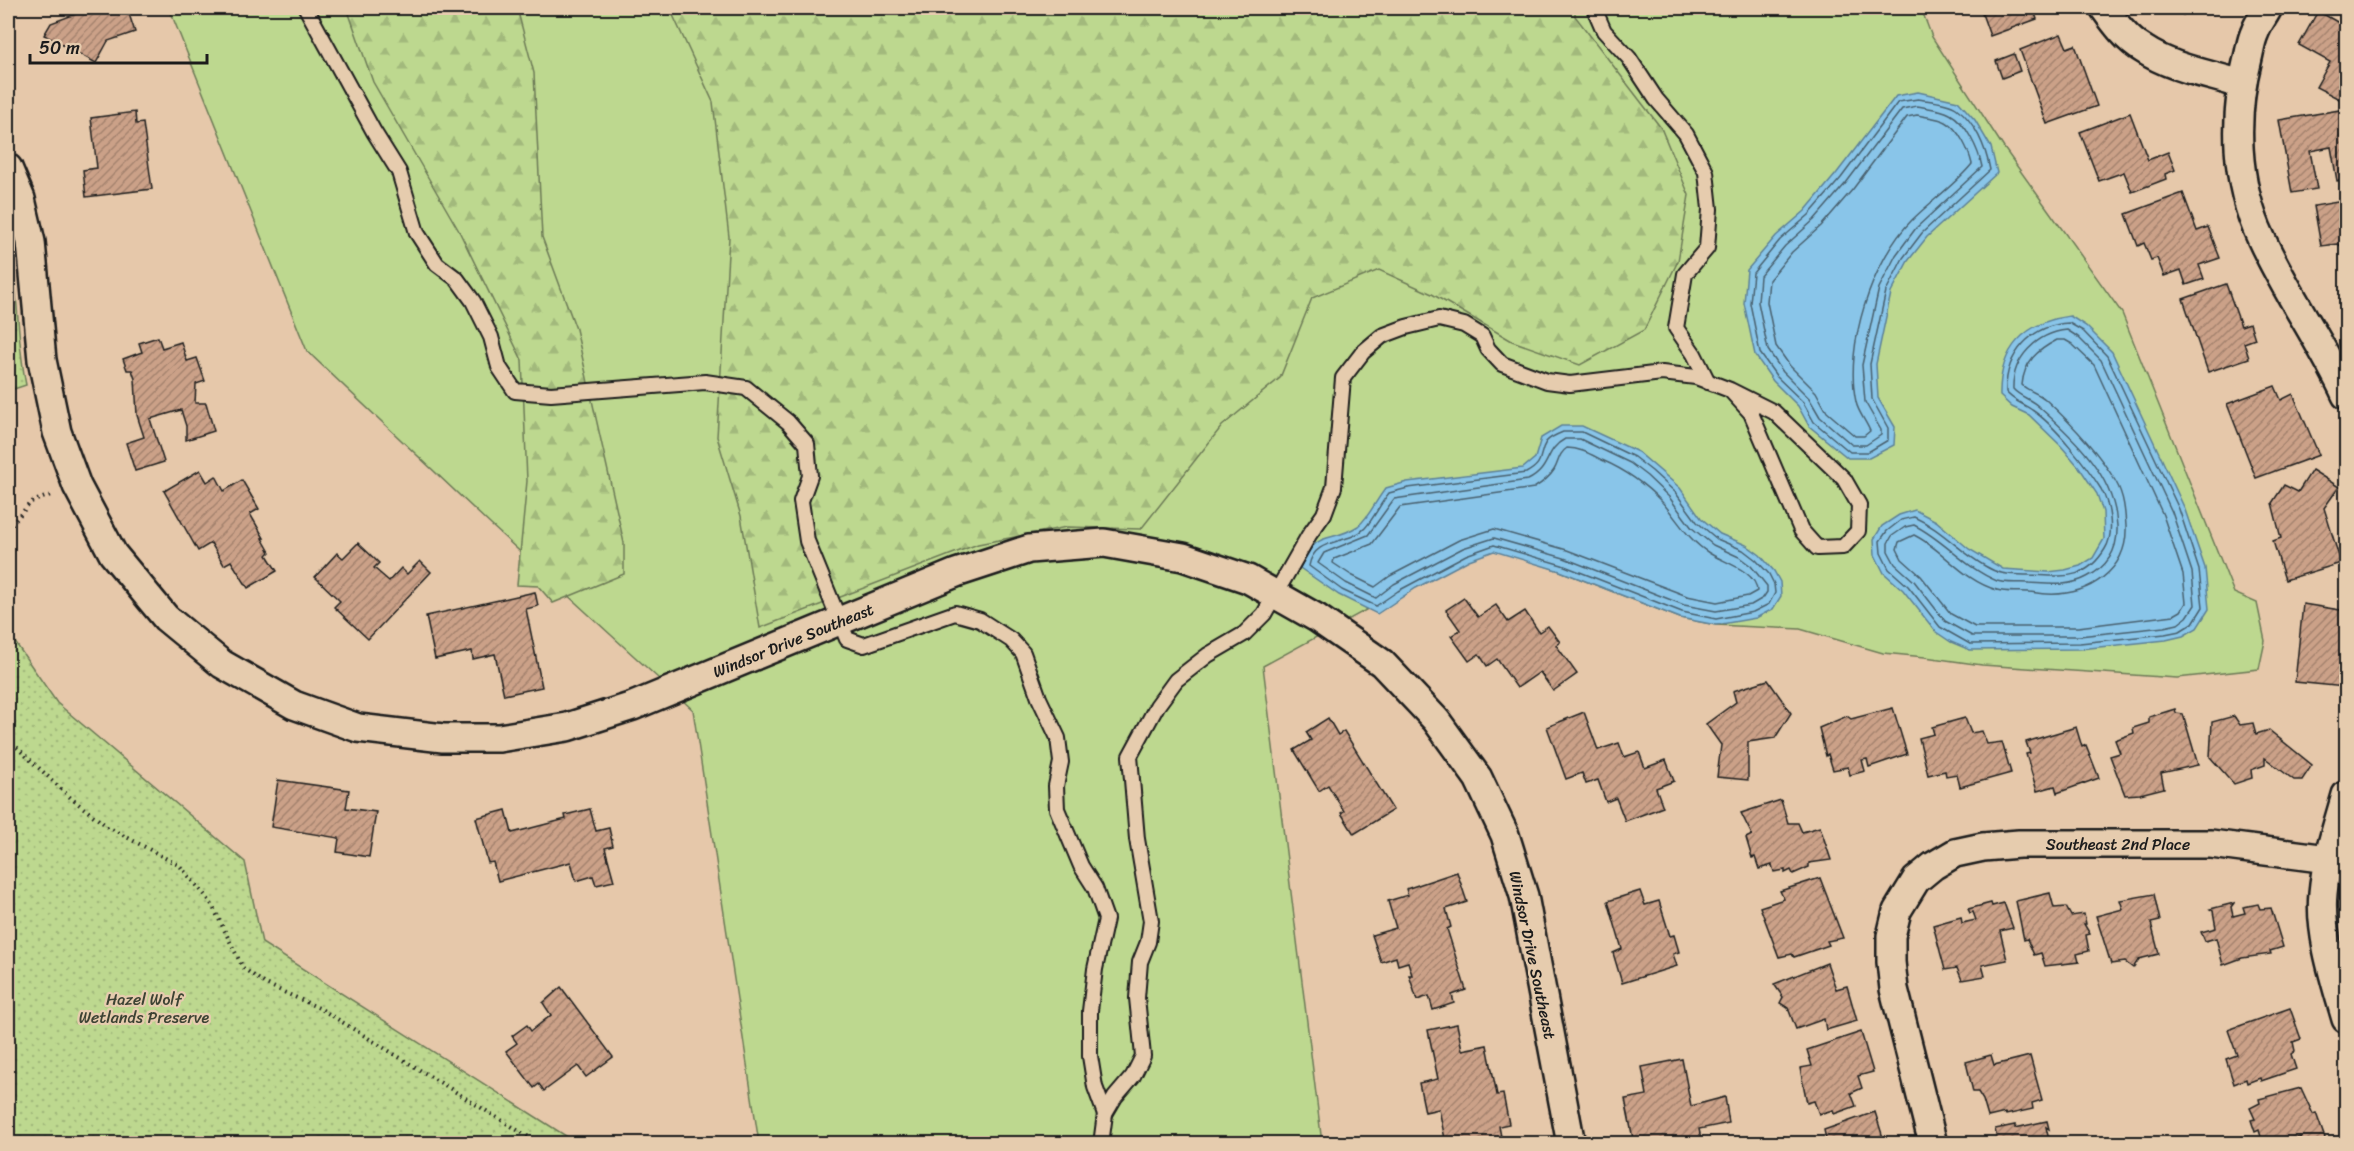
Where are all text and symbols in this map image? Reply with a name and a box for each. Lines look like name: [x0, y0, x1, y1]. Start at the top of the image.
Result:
scale bar: [30, 27, 207, 65]
text: 50 m: [39, 32, 80, 64]
street label: Windsor Drive Southeast: [708, 595, 878, 686]
street label: Southeast 2nd Place: [2046, 830, 2190, 859]
street label: Windsor Drive Southeast: [1500, 868, 1565, 1042]
park label: Hazel Wolf Wetlands Preserve: [79, 985, 210, 1032]

